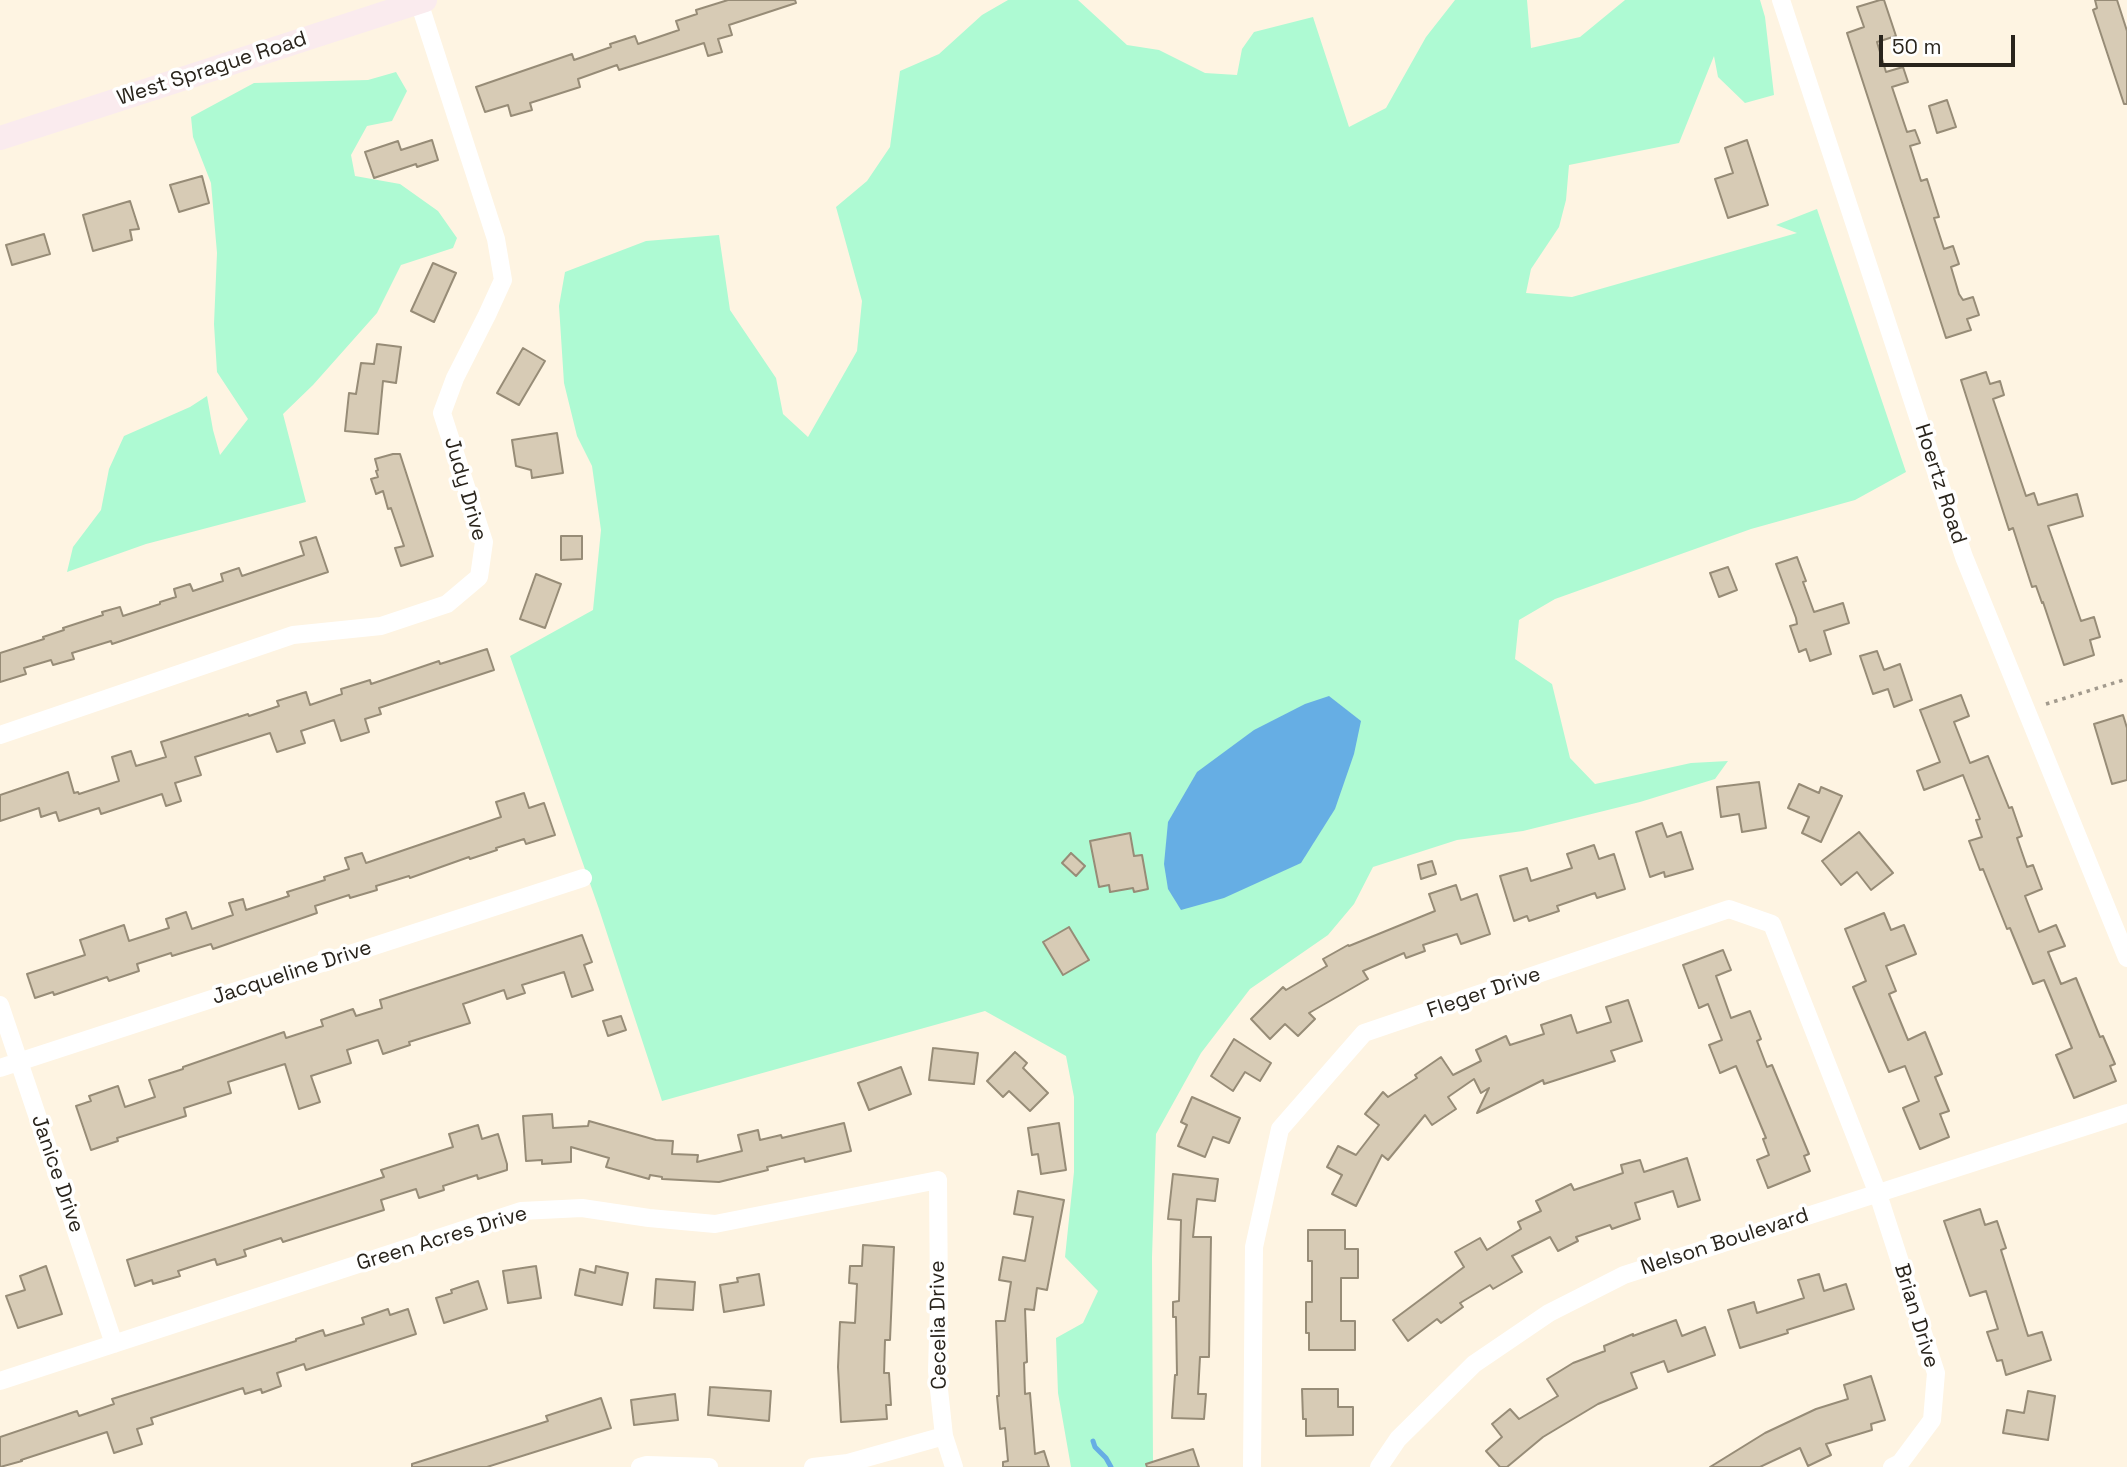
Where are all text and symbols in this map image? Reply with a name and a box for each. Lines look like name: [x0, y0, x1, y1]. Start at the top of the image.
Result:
scale bar: [1882, 21, 2018, 65]
street label: West Sprague Road: [114, 26, 310, 112]
text: 50 m: [1892, 33, 1942, 60]
street label: Hoertz Road: [1909, 421, 1971, 547]
street label: Judy Drive: [438, 434, 492, 544]
street label: Jacqueline Drive: [209, 935, 375, 1011]
street label: Fleger Drive: [1424, 962, 1544, 1024]
street label: Janice Drive: [25, 1112, 89, 1236]
street label: Green Acres Drive: [354, 1201, 530, 1277]
street label: Nelson Boulevard: [1638, 1203, 1812, 1281]
street label: Cecelia Drive: [925, 1260, 953, 1390]
street label: Brian Drive: [1888, 1261, 1944, 1371]

